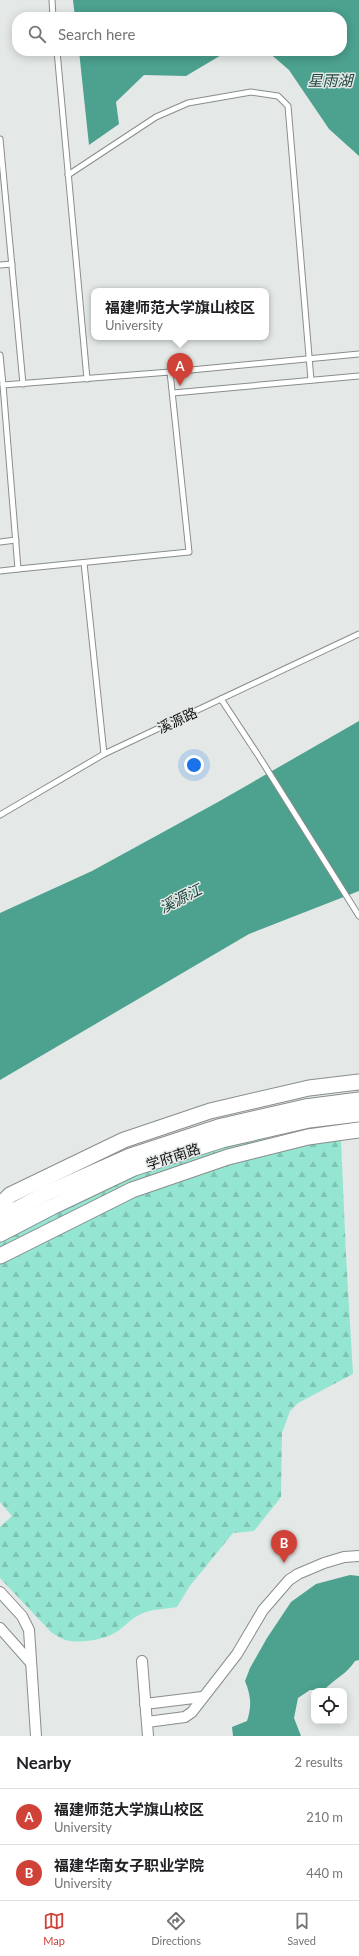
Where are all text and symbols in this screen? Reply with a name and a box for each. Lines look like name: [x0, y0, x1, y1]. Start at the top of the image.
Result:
search box: [12, 12, 347, 56]
icon: search: [26, 23, 48, 45]
text: Search here: [58, 25, 135, 43]
water label: 星雨湖: [307, 71, 354, 89]
popup: [91, 288, 269, 340]
text: 福建师范大学旗山校区: [105, 298, 255, 316]
text: University: [105, 317, 163, 333]
pin: A: [167, 353, 193, 386]
street label: 溪源路: [154, 703, 200, 737]
your location: [184, 755, 204, 775]
water label: 溪源江: [156, 879, 206, 916]
street label: 学府南路: [144, 1139, 202, 1173]
pin: B: [271, 1530, 297, 1563]
map controls: [311, 1688, 347, 1724]
button: locate: [311, 1688, 347, 1724]
text: Nearby: [16, 1752, 71, 1773]
text: 2 results: [295, 1754, 343, 1770]
text: 福建师范大学旗山校区: [54, 1800, 204, 1818]
text: A: [24, 1809, 34, 1825]
text: 210 m: [306, 1809, 343, 1825]
text: University: [54, 1819, 112, 1835]
text: 福建华南女子职业学院: [54, 1856, 204, 1874]
text: B: [25, 1865, 33, 1881]
text: 440 m: [306, 1865, 343, 1881]
text: University: [54, 1875, 112, 1891]
tab: Map: [43, 1910, 65, 1947]
tab: Directions: [151, 1910, 201, 1947]
tab: Saved: [287, 1910, 316, 1947]

